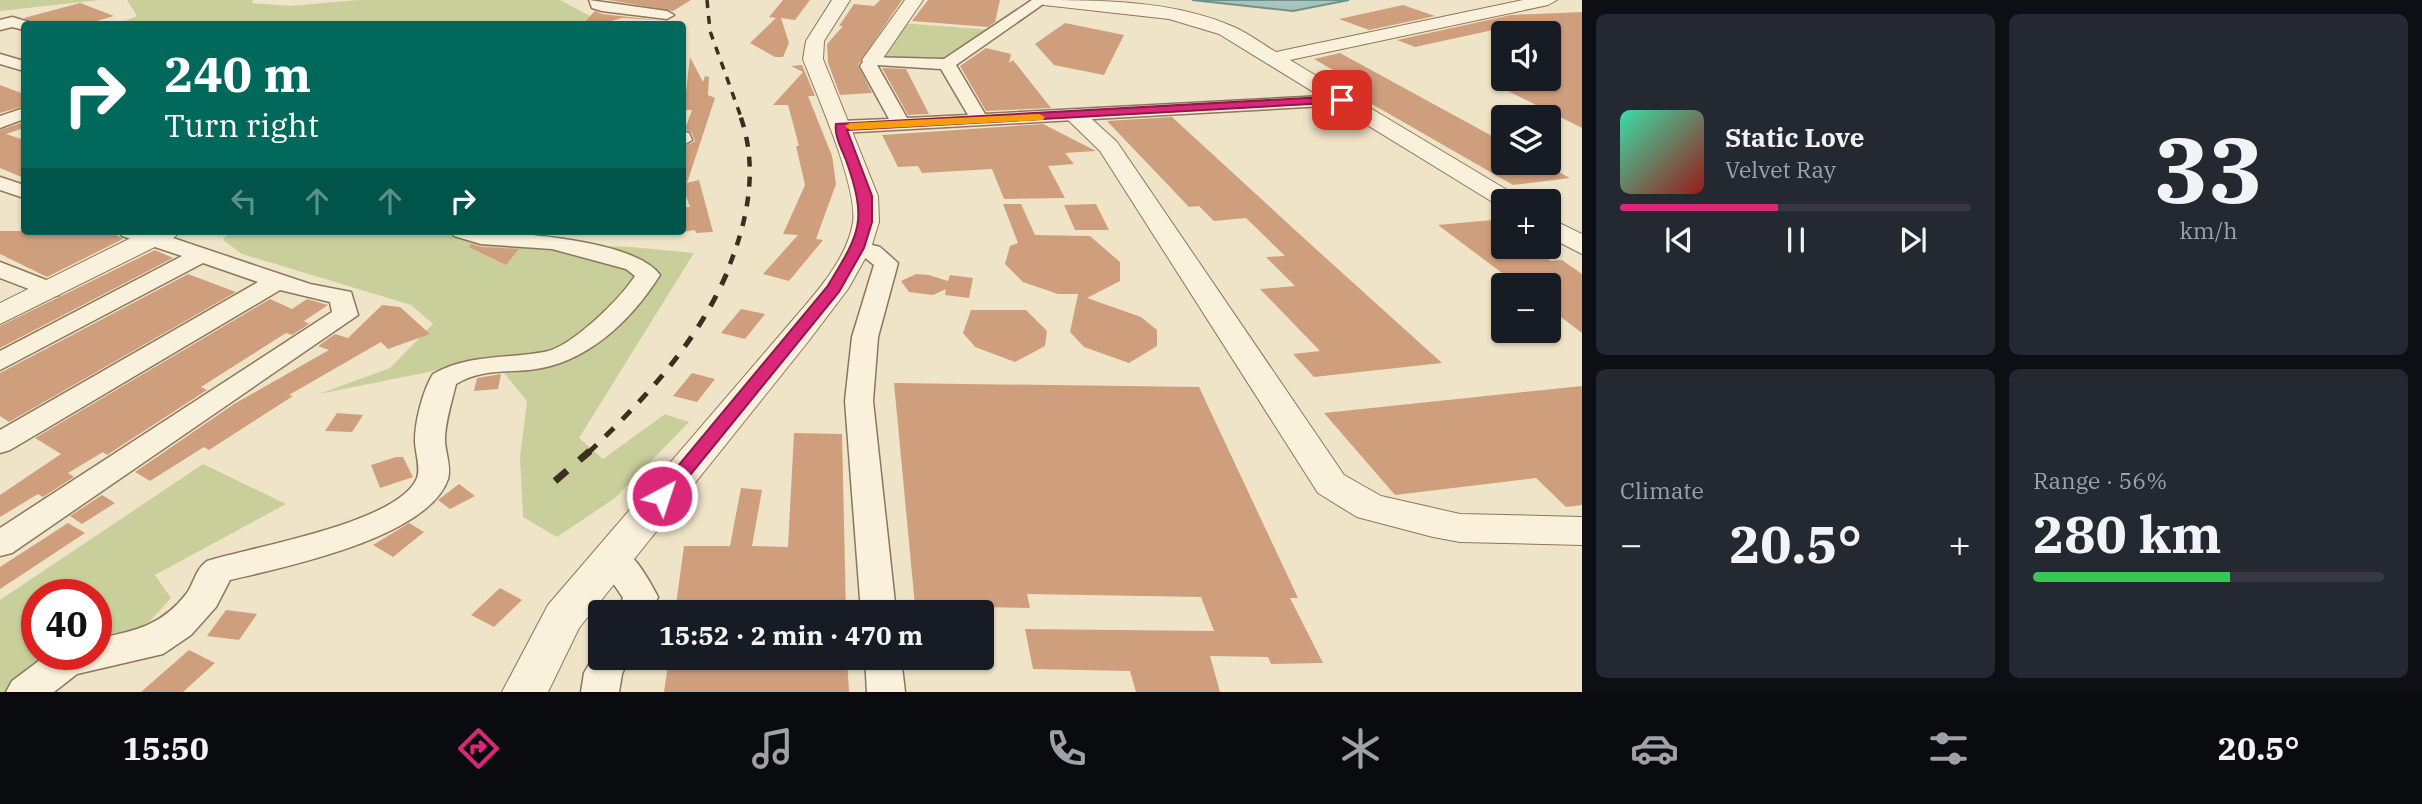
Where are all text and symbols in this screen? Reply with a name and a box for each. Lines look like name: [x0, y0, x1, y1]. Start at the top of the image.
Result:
map controls: [1491, 21, 1561, 343]
button: sound: [1491, 21, 1561, 91]
text: 240 m: [164, 42, 311, 105]
icon: right: [49, 49, 140, 140]
pin: [1312, 70, 1372, 130]
icon: arrive: [1323, 81, 1361, 119]
text: Turn right: [164, 104, 319, 146]
button: layers: [1491, 105, 1561, 175]
text: 33: [2154, 110, 2263, 228]
text: Static Love: [1725, 120, 1864, 154]
text: Velvet Ray: [1725, 154, 1836, 184]
icon: left: [225, 182, 263, 220]
icon: ahead: [298, 182, 336, 220]
icon: ahead: [371, 182, 409, 220]
icon: right: [444, 182, 482, 220]
button: +: [1491, 189, 1561, 259]
text: km/h: [2179, 215, 2238, 245]
icon: previous: [1660, 221, 1698, 259]
icon: pause: [1777, 221, 1815, 259]
icon: next: [1894, 221, 1932, 259]
button: −: [1491, 273, 1561, 343]
position arrow: [625, 459, 699, 533]
text: Range · 56%: [2033, 465, 2167, 495]
text: Climate: [1620, 475, 1704, 505]
text: 280 km: [2033, 500, 2222, 567]
text: 20.5°: [1729, 510, 1862, 577]
text: −: [1620, 519, 1643, 568]
text: +: [1948, 519, 1971, 568]
speed limit sign: 40: [21, 579, 112, 670]
text: 15:52 · 2 min · 470 m: [659, 618, 923, 652]
icon: directions: [454, 724, 503, 773]
icon: music: [748, 724, 797, 773]
icon: phone: [1042, 724, 1091, 773]
icon: climate: [1336, 724, 1385, 773]
icon: car: [1630, 724, 1679, 773]
icon: filters: [1924, 724, 1973, 773]
text: 15:50: [122, 727, 209, 769]
text: 20.5°: [2218, 727, 2299, 769]

